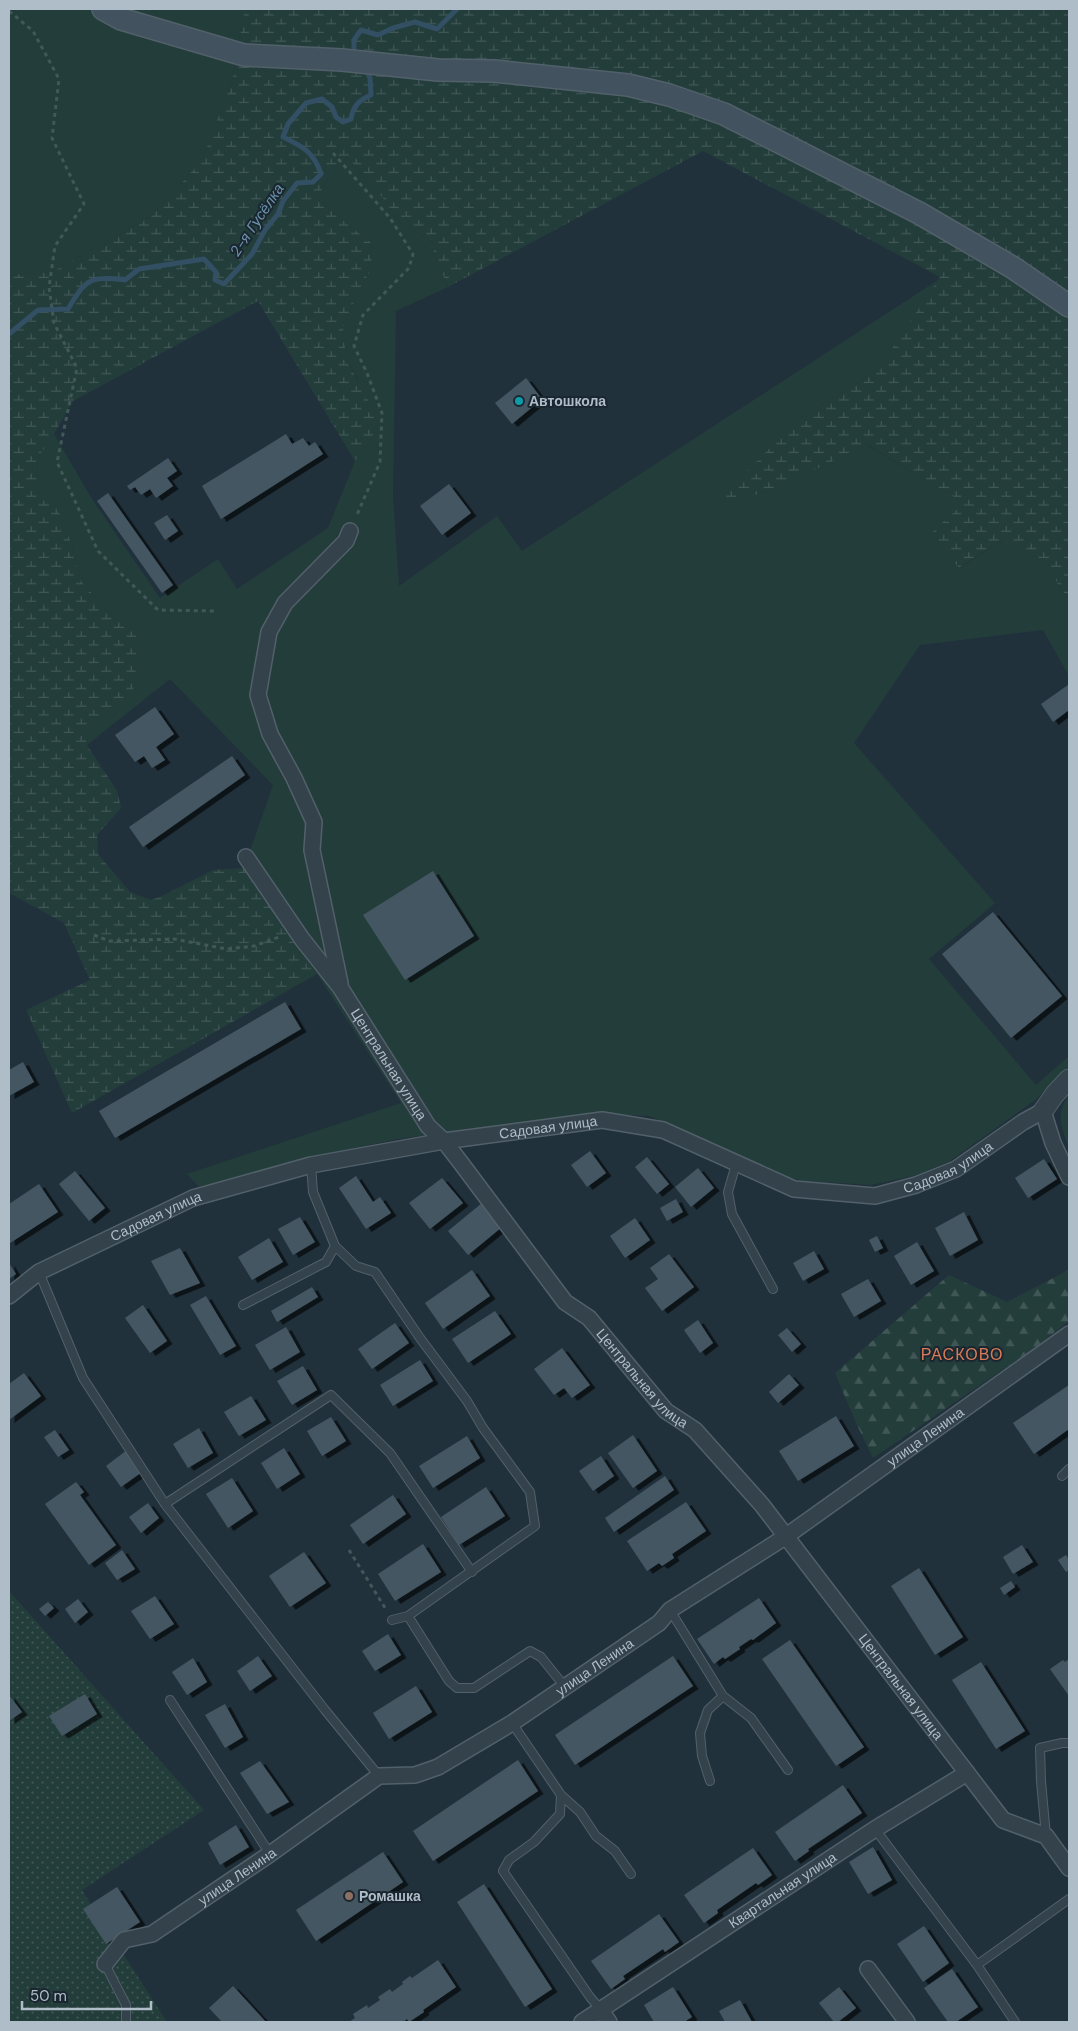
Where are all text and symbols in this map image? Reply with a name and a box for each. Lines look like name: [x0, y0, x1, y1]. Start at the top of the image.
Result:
water label: 2-я Гусёлка: [225, 180, 289, 260]
place label: Автошкола: [529, 392, 606, 410]
marker: Автошкола: [513, 395, 525, 407]
street label: Центральная улица: [347, 1005, 431, 1124]
street label: Садовая улица: [498, 1112, 599, 1143]
street label: Садовая улица: [901, 1137, 996, 1197]
street label: Садовая улица: [107, 1187, 204, 1245]
street label: Центральная улица: [593, 1325, 692, 1432]
district label: РАСКОВО: [921, 1344, 1003, 1365]
street label: улица Ленина: [883, 1403, 968, 1470]
street label: Центральная улица: [855, 1630, 947, 1743]
street label: улица Ленина: [552, 1634, 637, 1700]
street label: улица Ленина: [195, 1843, 280, 1909]
street label: Квартальная улица: [725, 1848, 840, 1932]
place label: Ромашка: [359, 1887, 421, 1905]
marker: Ромашка: [343, 1890, 355, 1902]
scale bar: [22, 1978, 151, 2010]
text: 50 m: [30, 1986, 67, 2006]

